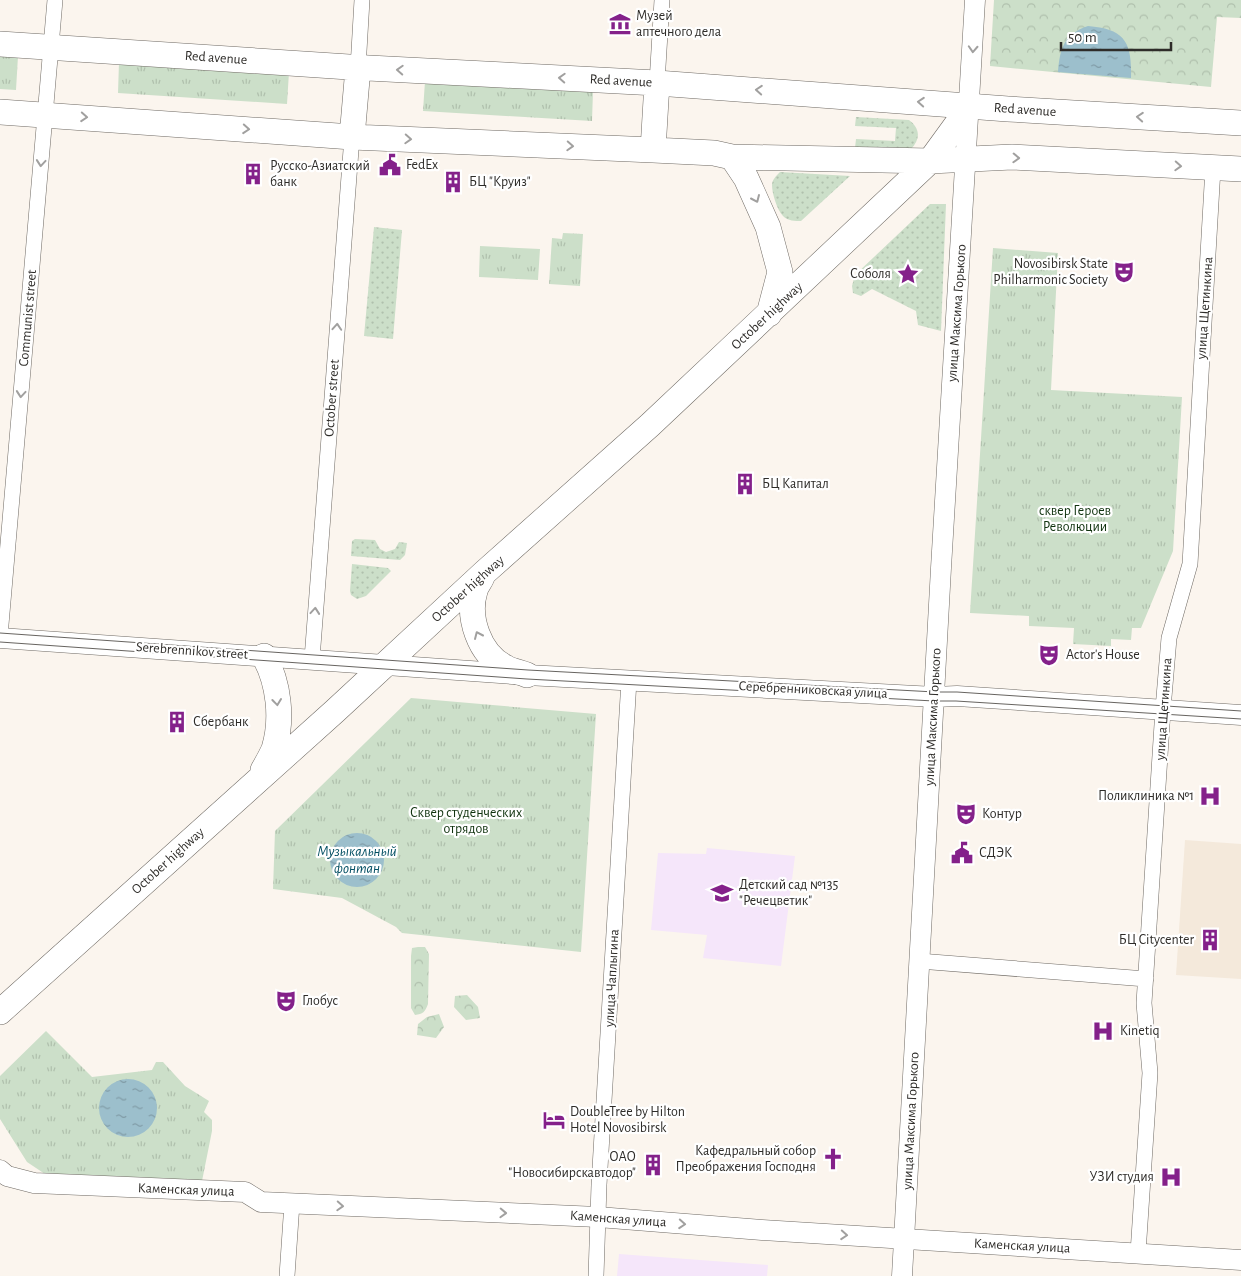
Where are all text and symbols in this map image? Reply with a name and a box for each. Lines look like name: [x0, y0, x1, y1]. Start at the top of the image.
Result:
place label: Музей аптечного дела: [636, 9, 722, 39]
museum icon: Музей аптечного дела: [607, 11, 633, 37]
scale bar: [1061, 20, 1171, 52]
text: 50 m: [1068, 30, 1097, 45]
one-way arrow: [967, 45, 978, 53]
street label: Red avenue: [184, 49, 248, 67]
one-way arrow: [396, 64, 404, 75]
street label: Red avenue: [589, 72, 653, 90]
one-way arrow: [558, 73, 566, 83]
one-way arrow: [755, 85, 763, 96]
one-way arrow: [917, 97, 925, 108]
street label: Red avenue: [993, 101, 1057, 119]
one-way arrow: [80, 111, 88, 122]
one-way arrow: [1136, 112, 1144, 123]
one-way arrow: [242, 123, 250, 134]
one-way arrow: [404, 134, 412, 144]
one-way arrow: [566, 141, 574, 152]
public building icon: FedEx: [377, 152, 403, 178]
one-way arrow: [1012, 152, 1020, 163]
place label: FedEx: [406, 158, 438, 172]
one-way arrow: [36, 159, 47, 167]
place label: Русско-Азиатский банк: [270, 159, 370, 189]
building icon: Русско-Азиатский банк: [240, 161, 266, 187]
one-way arrow: [1174, 161, 1182, 172]
building icon: БЦ "Круиз": [440, 169, 466, 195]
place label: БЦ "Круиз": [469, 175, 531, 189]
one-way arrow: [749, 194, 760, 203]
street label: улица Максима Горького: [945, 243, 969, 383]
street label: улица Щетинкина: [1194, 256, 1216, 361]
place label: Novosibirsk State Philharmonic Society: [993, 257, 1108, 287]
theatre icon: Novosibirsk State Philharmonic Society: [1111, 259, 1137, 285]
place icon: Соболя: [895, 261, 921, 287]
place label: Соболя: [850, 267, 891, 281]
street label: Communist street: [17, 268, 39, 367]
street label: October highway: [729, 280, 805, 352]
one-way arrow: [332, 322, 343, 330]
street label: October street: [322, 358, 342, 437]
one-way arrow: [16, 391, 27, 399]
building icon: БЦ Капитал: [732, 471, 758, 497]
place label: БЦ Капитал: [762, 477, 829, 491]
park label: сквер Героев Революции: [1039, 504, 1111, 534]
street label: October highway: [429, 553, 507, 625]
one-way arrow: [310, 607, 321, 615]
one-way arrow: [474, 631, 485, 640]
street label: Serebrennikov street: [136, 640, 249, 662]
theatre icon: Actor's House: [1036, 642, 1062, 668]
street label: улица Максима Горького: [922, 648, 944, 787]
place label: Actor's House: [1066, 648, 1140, 662]
street label: улица Щетинкина: [1153, 657, 1175, 762]
street label: Серебренниковская улица: [738, 679, 889, 701]
one-way arrow: [271, 699, 282, 707]
building icon: Сбербанк: [164, 709, 190, 735]
place label: Сбербанк: [193, 715, 249, 729]
hospital icon: Поликлиника №1: [1197, 783, 1223, 809]
place label: Поликлиника №1: [1098, 789, 1194, 803]
theatre icon: Контур: [953, 801, 979, 827]
park label: Сквер студенческих отрядов: [410, 806, 522, 836]
place label: Контур: [982, 807, 1022, 821]
street label: October highway: [129, 825, 207, 897]
public building icon: СДЭК: [949, 840, 975, 866]
water label: Музыкальный фонтан: [317, 844, 397, 876]
place label: СДЭК: [979, 846, 1012, 860]
place label: Детский сад №135 "Речецветик": [739, 878, 838, 908]
school or university icon: Детский сад №135 "Речецветик": [709, 880, 735, 906]
building icon: БЦ Citycenter: [1197, 927, 1223, 953]
street label: улица Чаплыгина: [602, 928, 622, 1028]
place label: БЦ Citycenter: [1119, 933, 1194, 947]
theatre icon: Глобус: [273, 988, 299, 1014]
place label: Глобус: [302, 994, 338, 1008]
hospital icon: Kinetiq: [1090, 1018, 1116, 1044]
place label: Kinetiq: [1120, 1024, 1160, 1038]
street label: улица Максима Горького: [900, 1052, 922, 1191]
place label: DoubleTree by Hilton Hotel Novosibirsk: [570, 1105, 685, 1135]
hotel icon: DoubleTree by Hilton Hotel Novosibirsk: [541, 1107, 567, 1133]
place label: Кафедральный собор Преображения Господня: [675, 1144, 816, 1174]
church icon: Кафедральный собор Преображения Господня: [820, 1146, 846, 1172]
place label: ОАО "Новосибирскавтодор": [508, 1150, 636, 1180]
building icon: ОАО "Новосибирскавтодор": [640, 1152, 666, 1178]
hospital icon: УЗИ студия: [1158, 1164, 1184, 1190]
place label: УЗИ студия: [1090, 1170, 1154, 1184]
street label: Каменская улица: [137, 1181, 235, 1199]
one-way arrow: [336, 1200, 344, 1211]
one-way arrow: [499, 1208, 507, 1219]
street label: Каменская улица: [569, 1209, 667, 1229]
one-way arrow: [678, 1218, 686, 1229]
one-way arrow: [841, 1230, 849, 1241]
street label: Каменская улица: [973, 1236, 1071, 1256]

